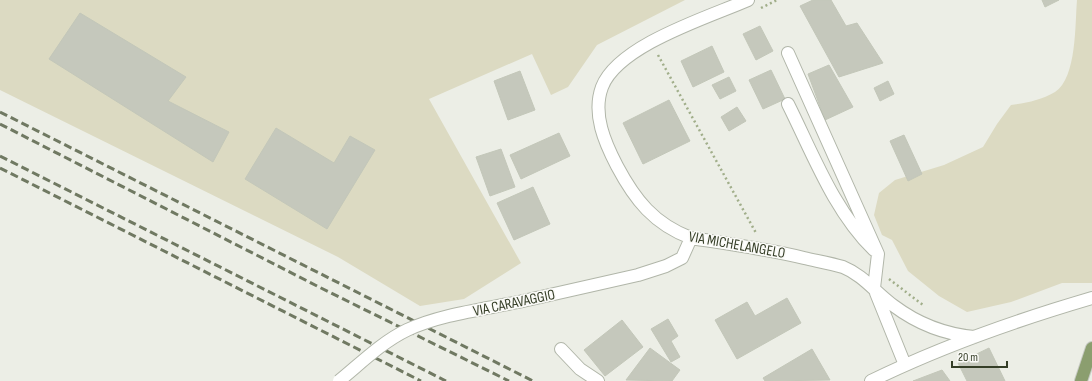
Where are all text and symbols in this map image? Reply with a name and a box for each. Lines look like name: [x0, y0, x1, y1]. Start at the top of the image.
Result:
street label: VIA MICHELANGELO: [687, 227, 787, 263]
street label: VIA CARAVAGGIO: [471, 285, 557, 321]
scale bar: [952, 343, 1007, 369]
text: 20 m: [958, 350, 978, 365]

